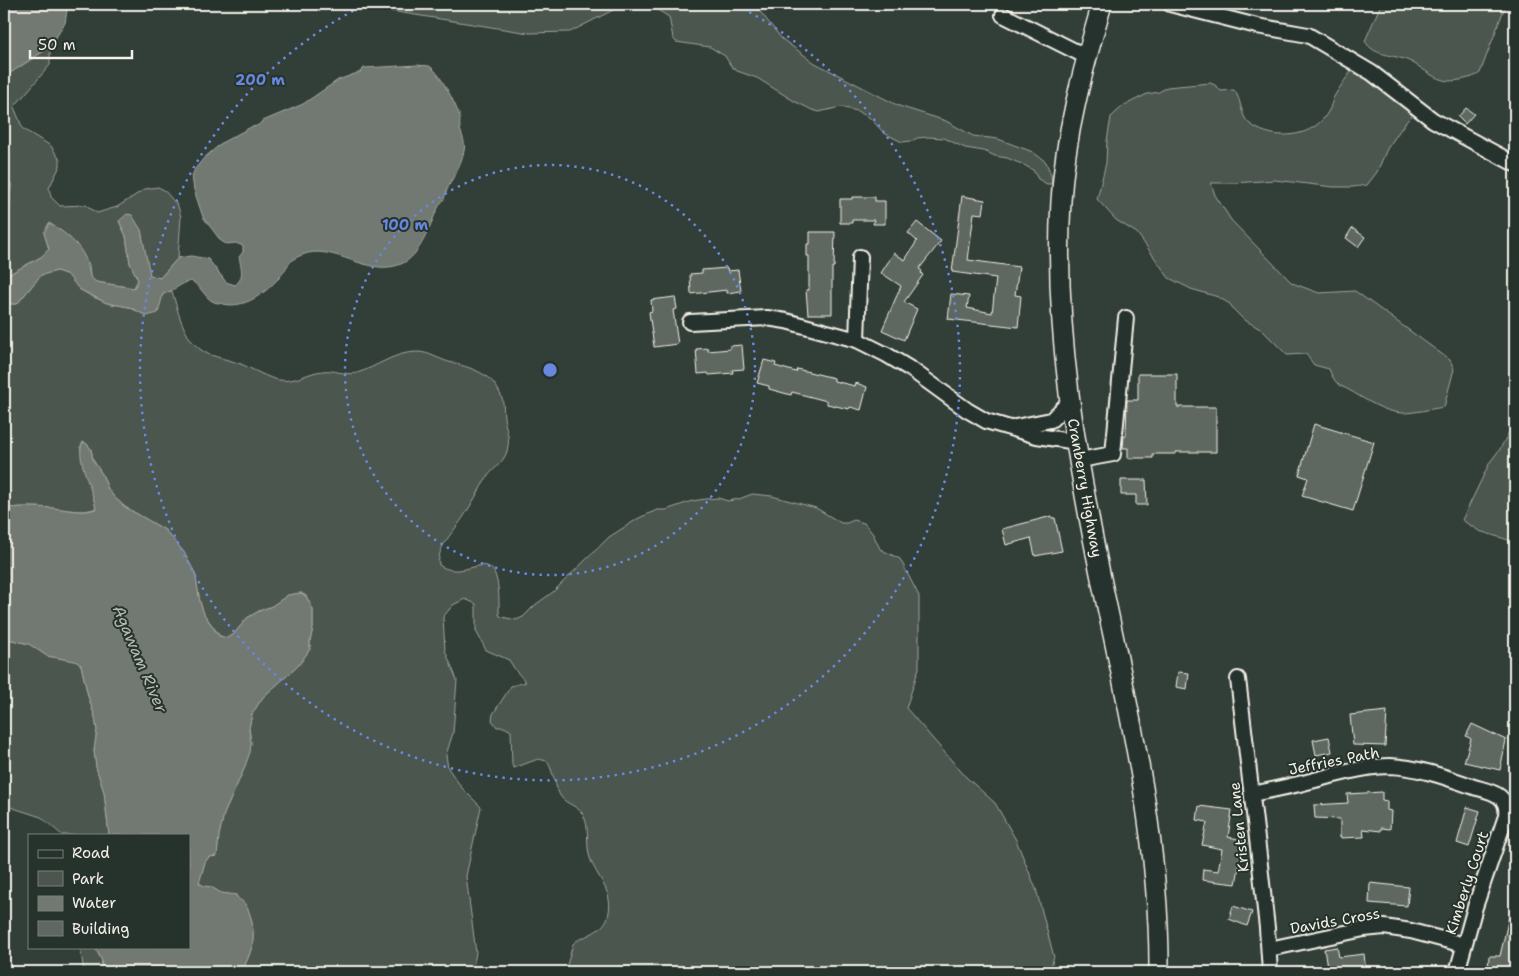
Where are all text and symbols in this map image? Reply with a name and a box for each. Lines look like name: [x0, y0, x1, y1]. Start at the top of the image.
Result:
scale bar: [30, 28, 132, 60]
text: 50 m: [38, 35, 76, 55]
text: 200 m: [235, 70, 285, 90]
text: 100 m: [382, 215, 428, 235]
centre of rings: [541, 361, 559, 379]
street label: Cranberry Highway: [1063, 417, 1107, 559]
water label: Agawam River: [108, 602, 172, 716]
street label: Jeffries Path: [1287, 742, 1381, 780]
street label: Kristen Lane: [1224, 781, 1254, 873]
street label: Kimberly Court: [1441, 829, 1493, 937]
legend: [28, 834, 190, 948]
text: Road: [72, 843, 110, 863]
text: Park: [72, 869, 104, 889]
text: Water: [72, 893, 116, 913]
street label: Davids Cross: [1289, 903, 1381, 939]
text: Building: [72, 919, 129, 939]

